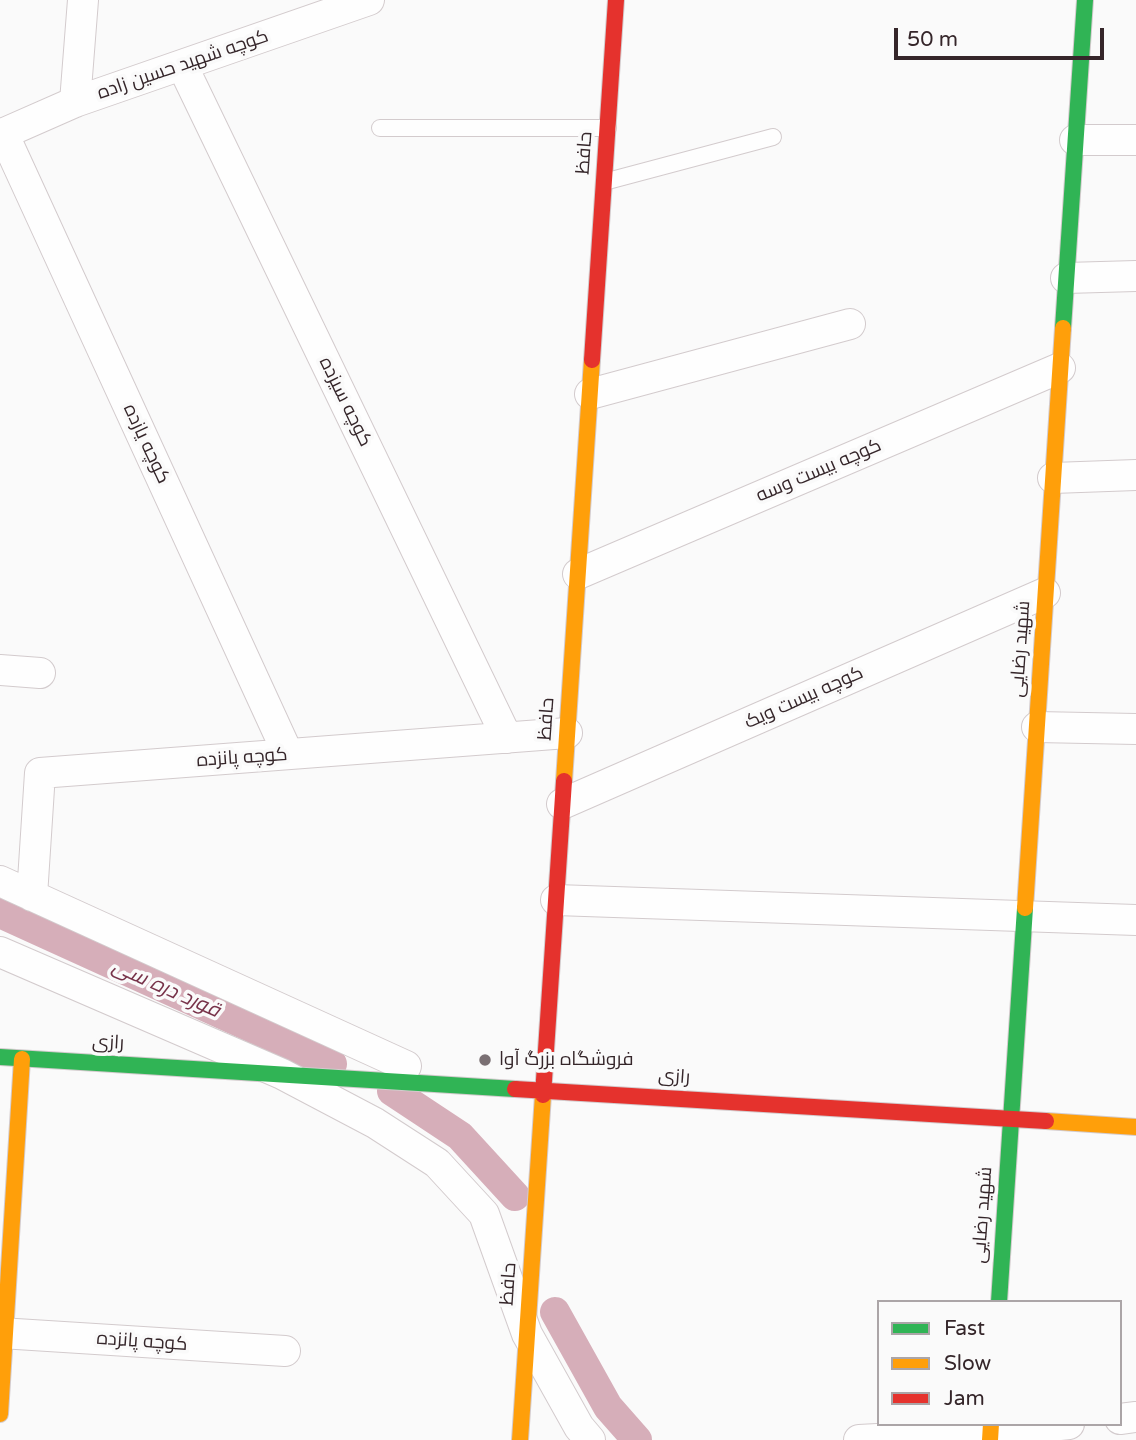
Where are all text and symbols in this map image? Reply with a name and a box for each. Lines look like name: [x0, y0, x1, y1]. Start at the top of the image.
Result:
scale bar: [898, 14, 1108, 58]
street label: کوچه شهید حسین زاده: [95, 25, 271, 105]
text: 50 m: [907, 27, 958, 52]
street label: حافظ: [572, 131, 598, 175]
street label: کوچه سیزده: [314, 354, 376, 450]
street label: کوچه یازده: [118, 401, 174, 487]
street label: کوچه بیست وسه: [753, 434, 885, 508]
street label: شهید رضایی: [1006, 600, 1036, 698]
street label: کوچه بیست ویک: [741, 662, 867, 734]
street label: حافظ: [534, 697, 560, 741]
street label: کوچه پانزده: [196, 743, 288, 773]
water label: قورد دره سی: [108, 954, 224, 1024]
street label: رازی: [91, 1031, 125, 1055]
place label: فروشگاه بزرگ آوا: [499, 1049, 634, 1071]
marker: فروشگاه بزرگ آوا: [477, 1052, 493, 1068]
street label: رازی: [657, 1065, 691, 1089]
street label: شهید رضایی: [968, 1166, 998, 1264]
street label: حافظ: [496, 1262, 522, 1306]
legend: [877, 1300, 1122, 1426]
text: Fast: [944, 1316, 985, 1341]
street label: کوچه پانزده: [96, 1327, 188, 1357]
text: Slow: [944, 1351, 991, 1376]
text: Jam: [944, 1386, 985, 1411]

